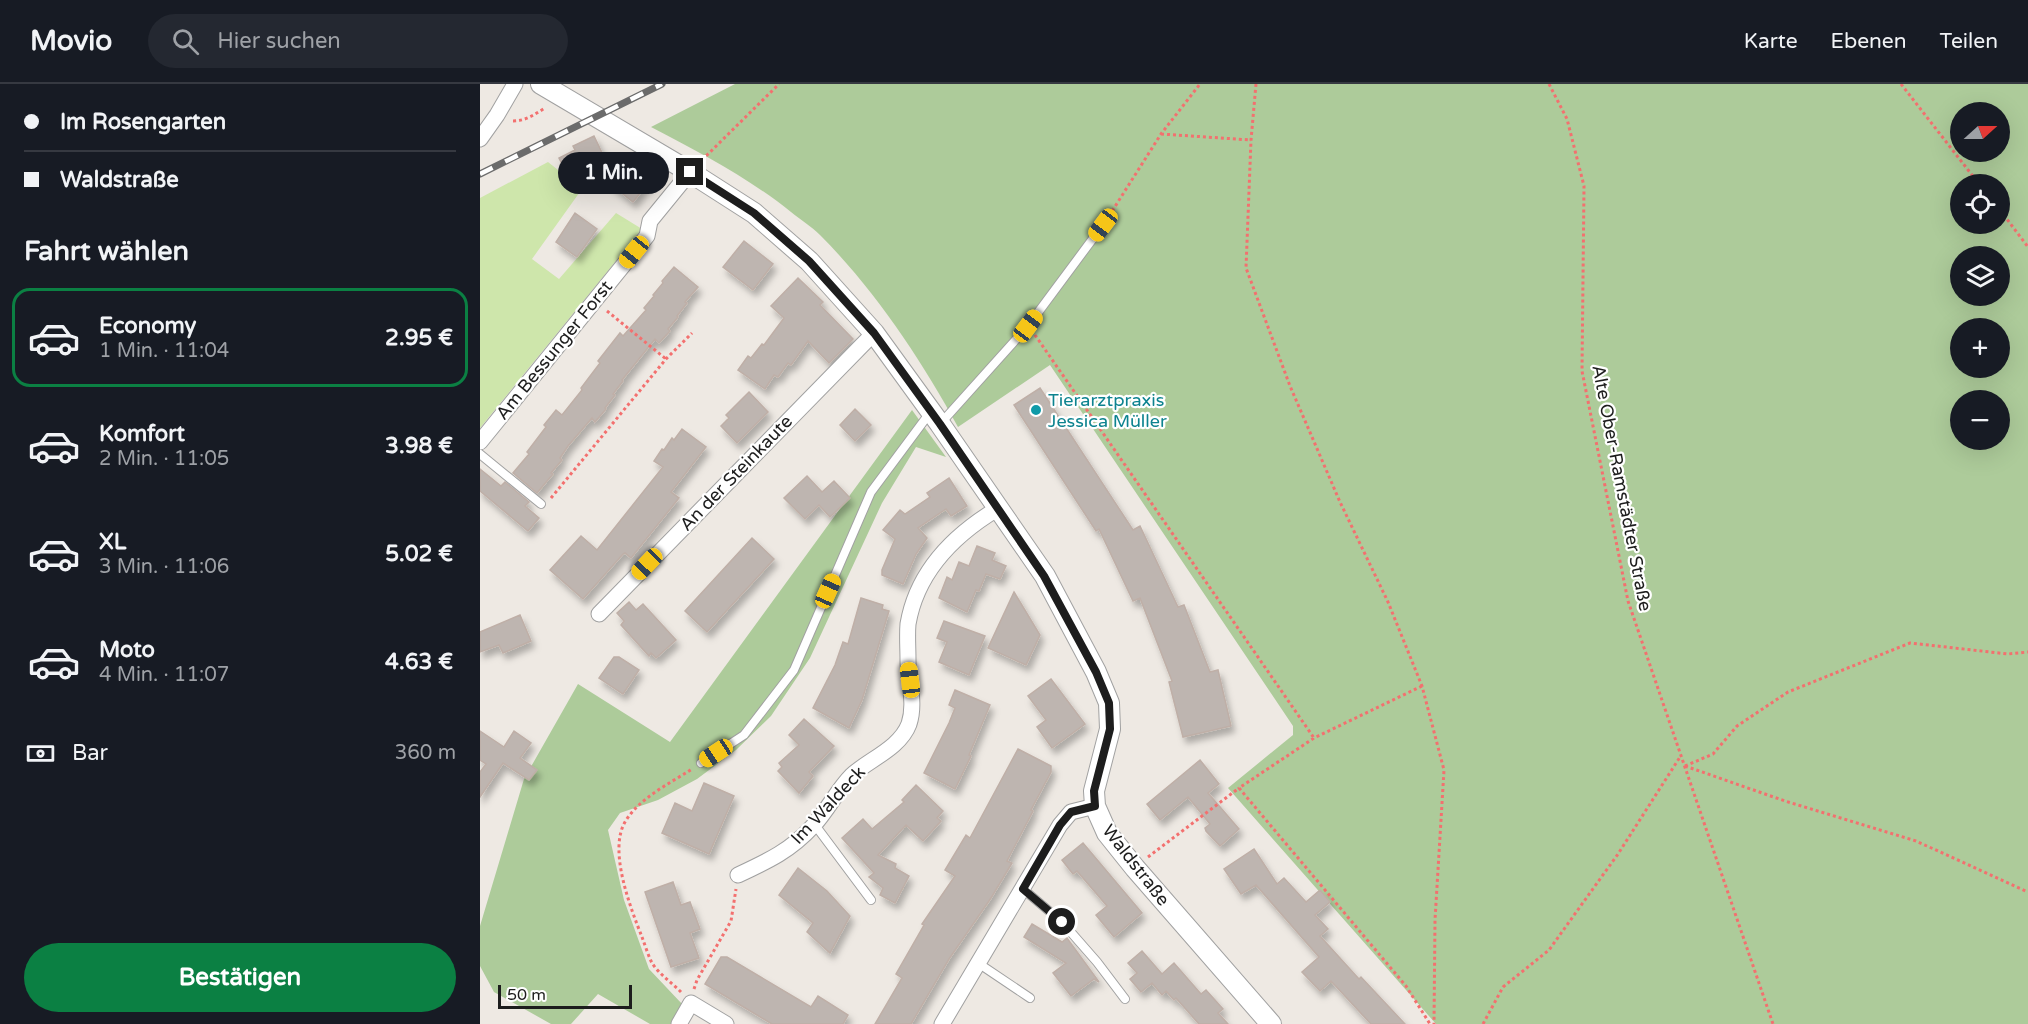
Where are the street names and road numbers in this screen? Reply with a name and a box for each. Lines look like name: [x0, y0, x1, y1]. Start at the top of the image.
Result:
street label: Am Bessunger Forst: [491, 276, 617, 424]
street label: Alte Ober-Ramstädter Straße: [1587, 363, 1657, 613]
street label: An der Steinkaute: [675, 410, 797, 536]
street label: Im Waldeck: [786, 761, 870, 849]
street label: Waldstraße: [1097, 820, 1175, 910]

